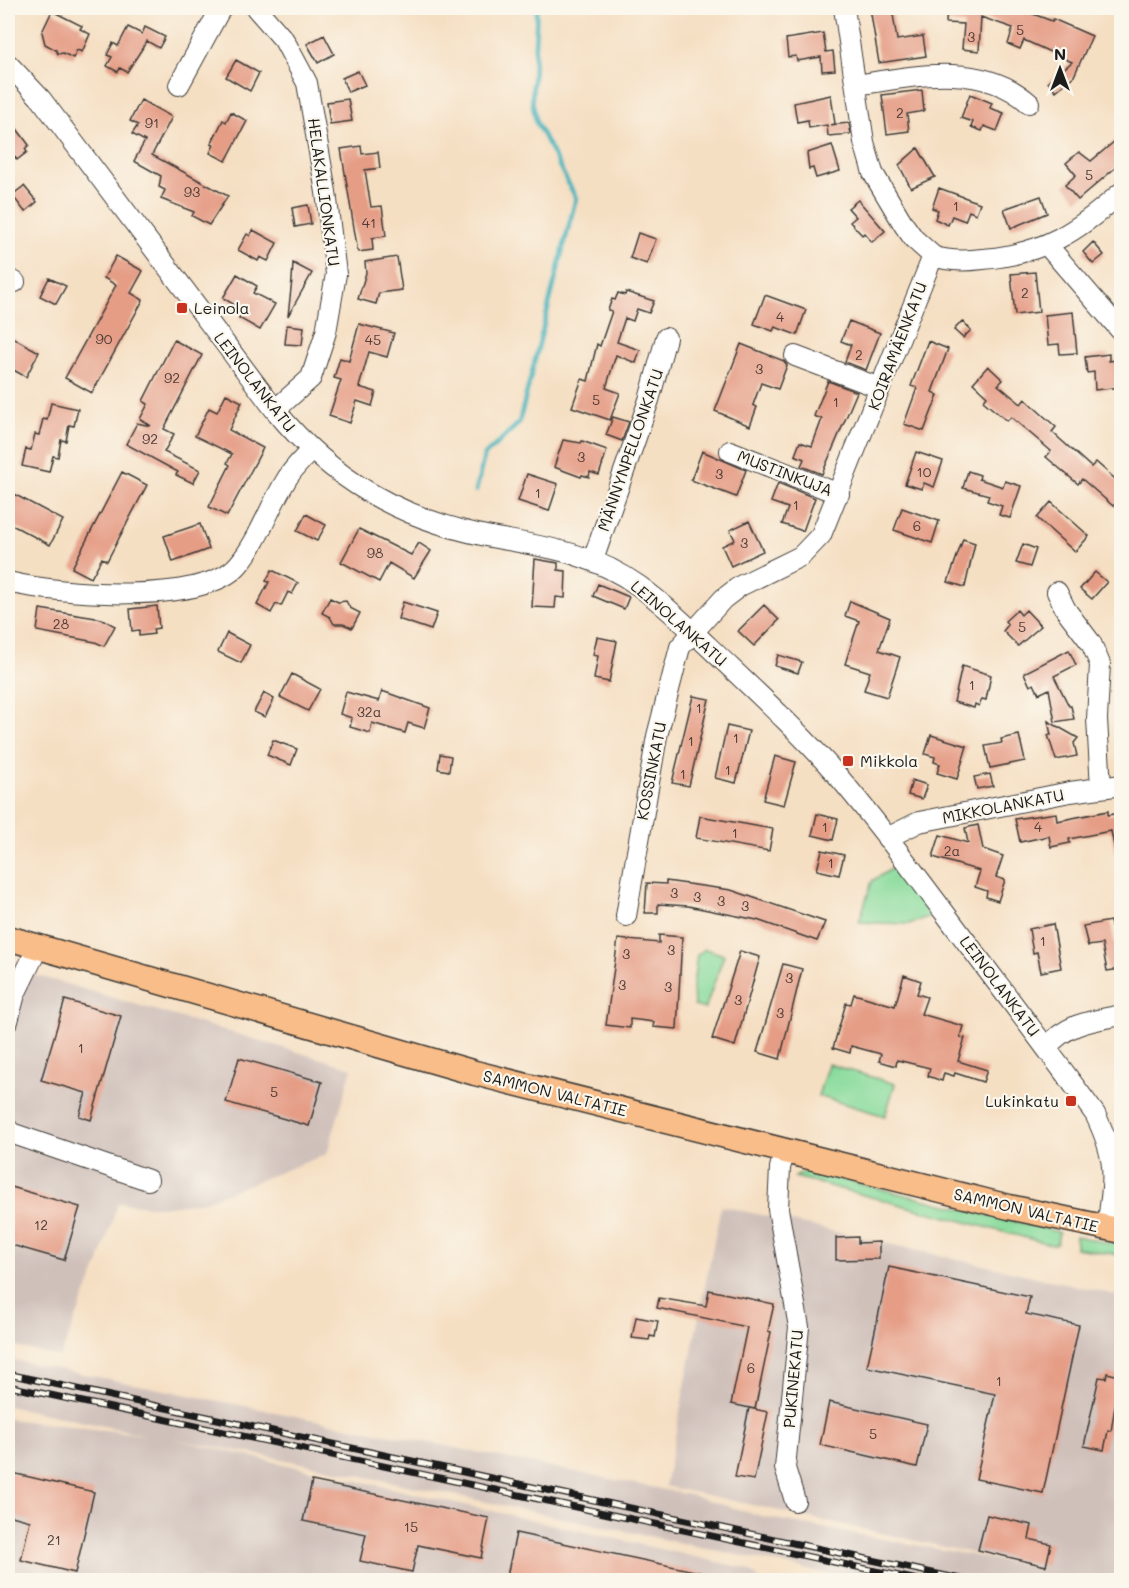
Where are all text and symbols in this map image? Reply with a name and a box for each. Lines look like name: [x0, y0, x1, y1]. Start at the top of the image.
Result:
house number: 5: [1016, 20, 1024, 39]
house number: 3: [967, 27, 975, 46]
north arrow: [1030, 39, 1090, 99]
text: N: [1054, 43, 1066, 64]
house number: 2: [896, 103, 904, 122]
house number: 91: [145, 113, 159, 132]
street label: HELAKALLIONKATU: [304, 116, 345, 267]
house number: 5: [1085, 165, 1093, 184]
house number: 93: [184, 182, 200, 201]
house number: 1: [953, 196, 959, 215]
house number: 41: [362, 213, 376, 232]
street label: KOIRAMÄENKATU: [862, 279, 931, 413]
house number: 2: [1021, 283, 1029, 302]
place label: Leinola: [194, 297, 250, 318]
marker: Leinola: [175, 301, 189, 315]
house number: 4: [776, 307, 785, 326]
street label: LEINOLANKATU: [210, 328, 301, 436]
house number: 90: [96, 329, 113, 348]
house number: 45: [365, 330, 381, 349]
house number: 2: [855, 345, 863, 364]
house number: 3: [755, 359, 763, 378]
street label: MÄNNYNPELLONKATU: [592, 366, 667, 534]
house number: 92: [164, 368, 180, 387]
house number: 5: [592, 390, 600, 409]
house number: 1: [833, 392, 839, 411]
house number: 92: [142, 429, 158, 448]
street label: MUSTINKUJA: [735, 445, 836, 500]
house number: 3: [577, 447, 585, 466]
house number: 10: [917, 462, 932, 481]
house number: 3: [715, 464, 723, 483]
house number: 1: [535, 483, 541, 502]
house number: 1: [793, 495, 799, 514]
house number: 6: [913, 516, 921, 535]
house number: 3: [740, 533, 748, 552]
house number: 98: [367, 543, 383, 562]
street label: LEINOLANKATU: [627, 575, 732, 670]
house number: 28: [53, 614, 69, 633]
house number: 5: [1018, 617, 1026, 636]
house number: 1: [969, 675, 975, 694]
house number: 1: [696, 698, 702, 717]
house number: 32a: [357, 702, 381, 721]
street label: KOSSINKATU: [631, 720, 670, 822]
house number: 1: [733, 728, 739, 747]
house number: 1: [688, 731, 694, 750]
place label: Mikkola: [860, 750, 918, 771]
marker: Mikkola: [841, 754, 855, 768]
house number: 1: [725, 760, 731, 779]
house number: 1: [680, 764, 686, 783]
street label: MIKKOLANKATU: [940, 783, 1066, 828]
house number: 1: [822, 817, 828, 836]
house number: 4: [1034, 817, 1043, 836]
house number: 1: [732, 823, 738, 842]
house number: 2a: [944, 841, 960, 860]
house number: 1: [828, 853, 834, 872]
house number: 3: [670, 883, 678, 902]
house number: 3: [693, 887, 701, 906]
house number: 3: [717, 891, 725, 910]
house number: 3: [741, 896, 749, 915]
street label: LEINOLANKATU: [956, 931, 1045, 1040]
house number: 1: [1040, 931, 1046, 950]
house number: 3: [667, 940, 675, 959]
house number: 3: [622, 944, 630, 963]
house number: 3: [785, 968, 793, 987]
house number: 3: [618, 975, 626, 994]
house number: 3: [664, 977, 672, 996]
house number: 3: [734, 990, 742, 1009]
house number: 3: [776, 1003, 784, 1022]
house number: 1: [78, 1038, 84, 1057]
street label: SAMMON VALTATIE: [481, 1064, 629, 1121]
house number: 5: [270, 1082, 278, 1101]
place label: Lukinkatu: [985, 1090, 1059, 1111]
marker: Lukinkatu: [1064, 1094, 1078, 1108]
street label: SAMMON VALTATIE: [952, 1183, 1100, 1236]
house number: 12: [34, 1215, 48, 1234]
street label: PUKINEKATU: [778, 1329, 807, 1429]
house number: 6: [747, 1358, 755, 1377]
house number: 1: [996, 1371, 1002, 1390]
house number: 5: [869, 1424, 877, 1443]
house number: 15: [404, 1517, 418, 1536]
house number: 21: [47, 1530, 61, 1549]

